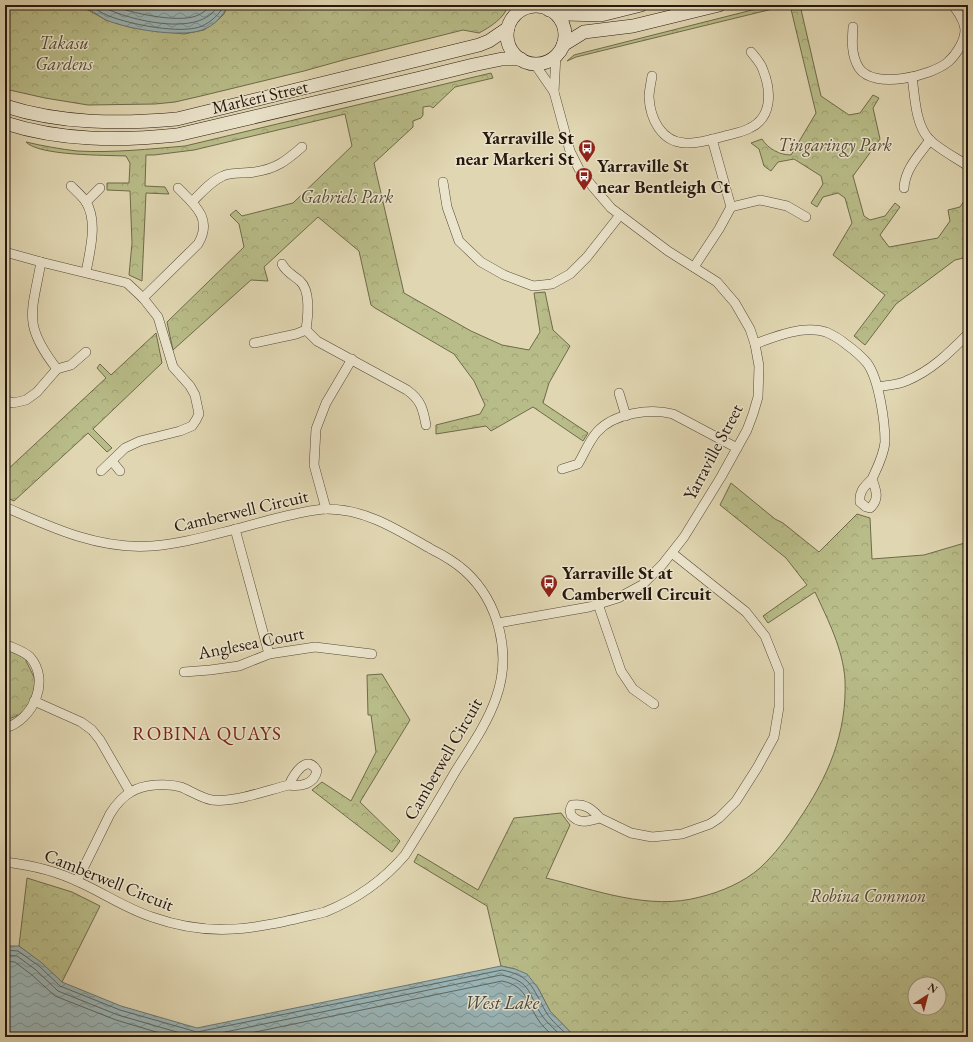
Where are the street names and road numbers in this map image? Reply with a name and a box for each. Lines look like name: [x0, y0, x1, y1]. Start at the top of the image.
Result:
street label: Markeri Street: [210, 74, 311, 119]
street label: Yarraville Street: [678, 399, 748, 504]
street label: Camberwell Circuit: [171, 484, 311, 537]
street label: Anglesea Court: [195, 621, 306, 664]
street label: Camberwell Circuit: [398, 693, 487, 824]
street label: Camberwell Circuit: [41, 843, 178, 916]

